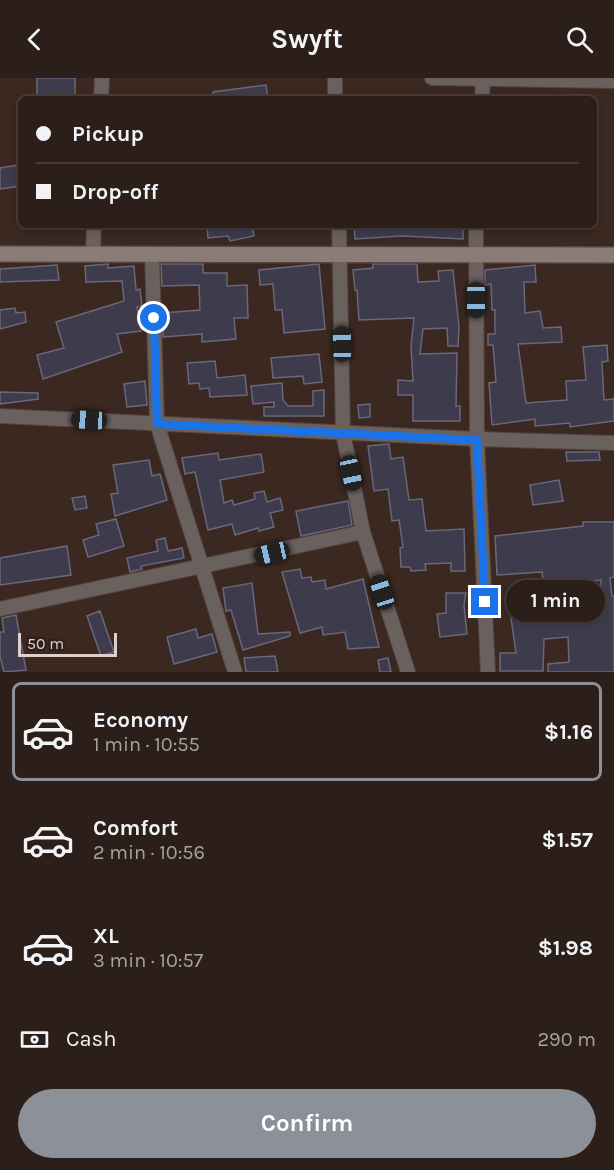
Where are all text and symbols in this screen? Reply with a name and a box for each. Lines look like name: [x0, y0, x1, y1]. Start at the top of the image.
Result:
icon: back: [18, 23, 51, 56]
text: Swyft: [271, 23, 343, 55]
icon: search: [563, 23, 596, 56]
text: Pickup: [72, 121, 144, 147]
text: Drop-off: [72, 179, 158, 205]
car: [467, 282, 485, 318]
route start: [140, 304, 167, 331]
car: [333, 326, 351, 362]
car: [71, 410, 107, 430]
car: [338, 454, 364, 492]
car: [252, 540, 292, 566]
car: [368, 572, 396, 612]
callout: 1 min: [506, 581, 605, 623]
route end: [471, 588, 498, 615]
text: 1 min: [530, 589, 581, 612]
scale bar: [18, 630, 117, 658]
text: 50 m: [27, 634, 64, 653]
icon: car: [21, 705, 75, 759]
text: Economy: [93, 707, 188, 733]
text: $1.16: [544, 719, 593, 745]
text: 1 min · 10:55: [93, 733, 200, 756]
icon: car: [21, 813, 75, 867]
text: Comfort: [93, 815, 178, 841]
text: $1.57: [542, 827, 593, 853]
text: 2 min · 10:56: [93, 841, 205, 864]
icon: car: [21, 921, 75, 975]
text: XL: [93, 923, 119, 949]
text: $1.98: [538, 935, 593, 961]
text: 3 min · 10:57: [93, 949, 203, 972]
icon: cash: [18, 1023, 51, 1056]
text: Cash: [66, 1026, 116, 1052]
text: 290 m: [537, 1028, 596, 1051]
button: Confirm: [18, 1089, 596, 1158]

